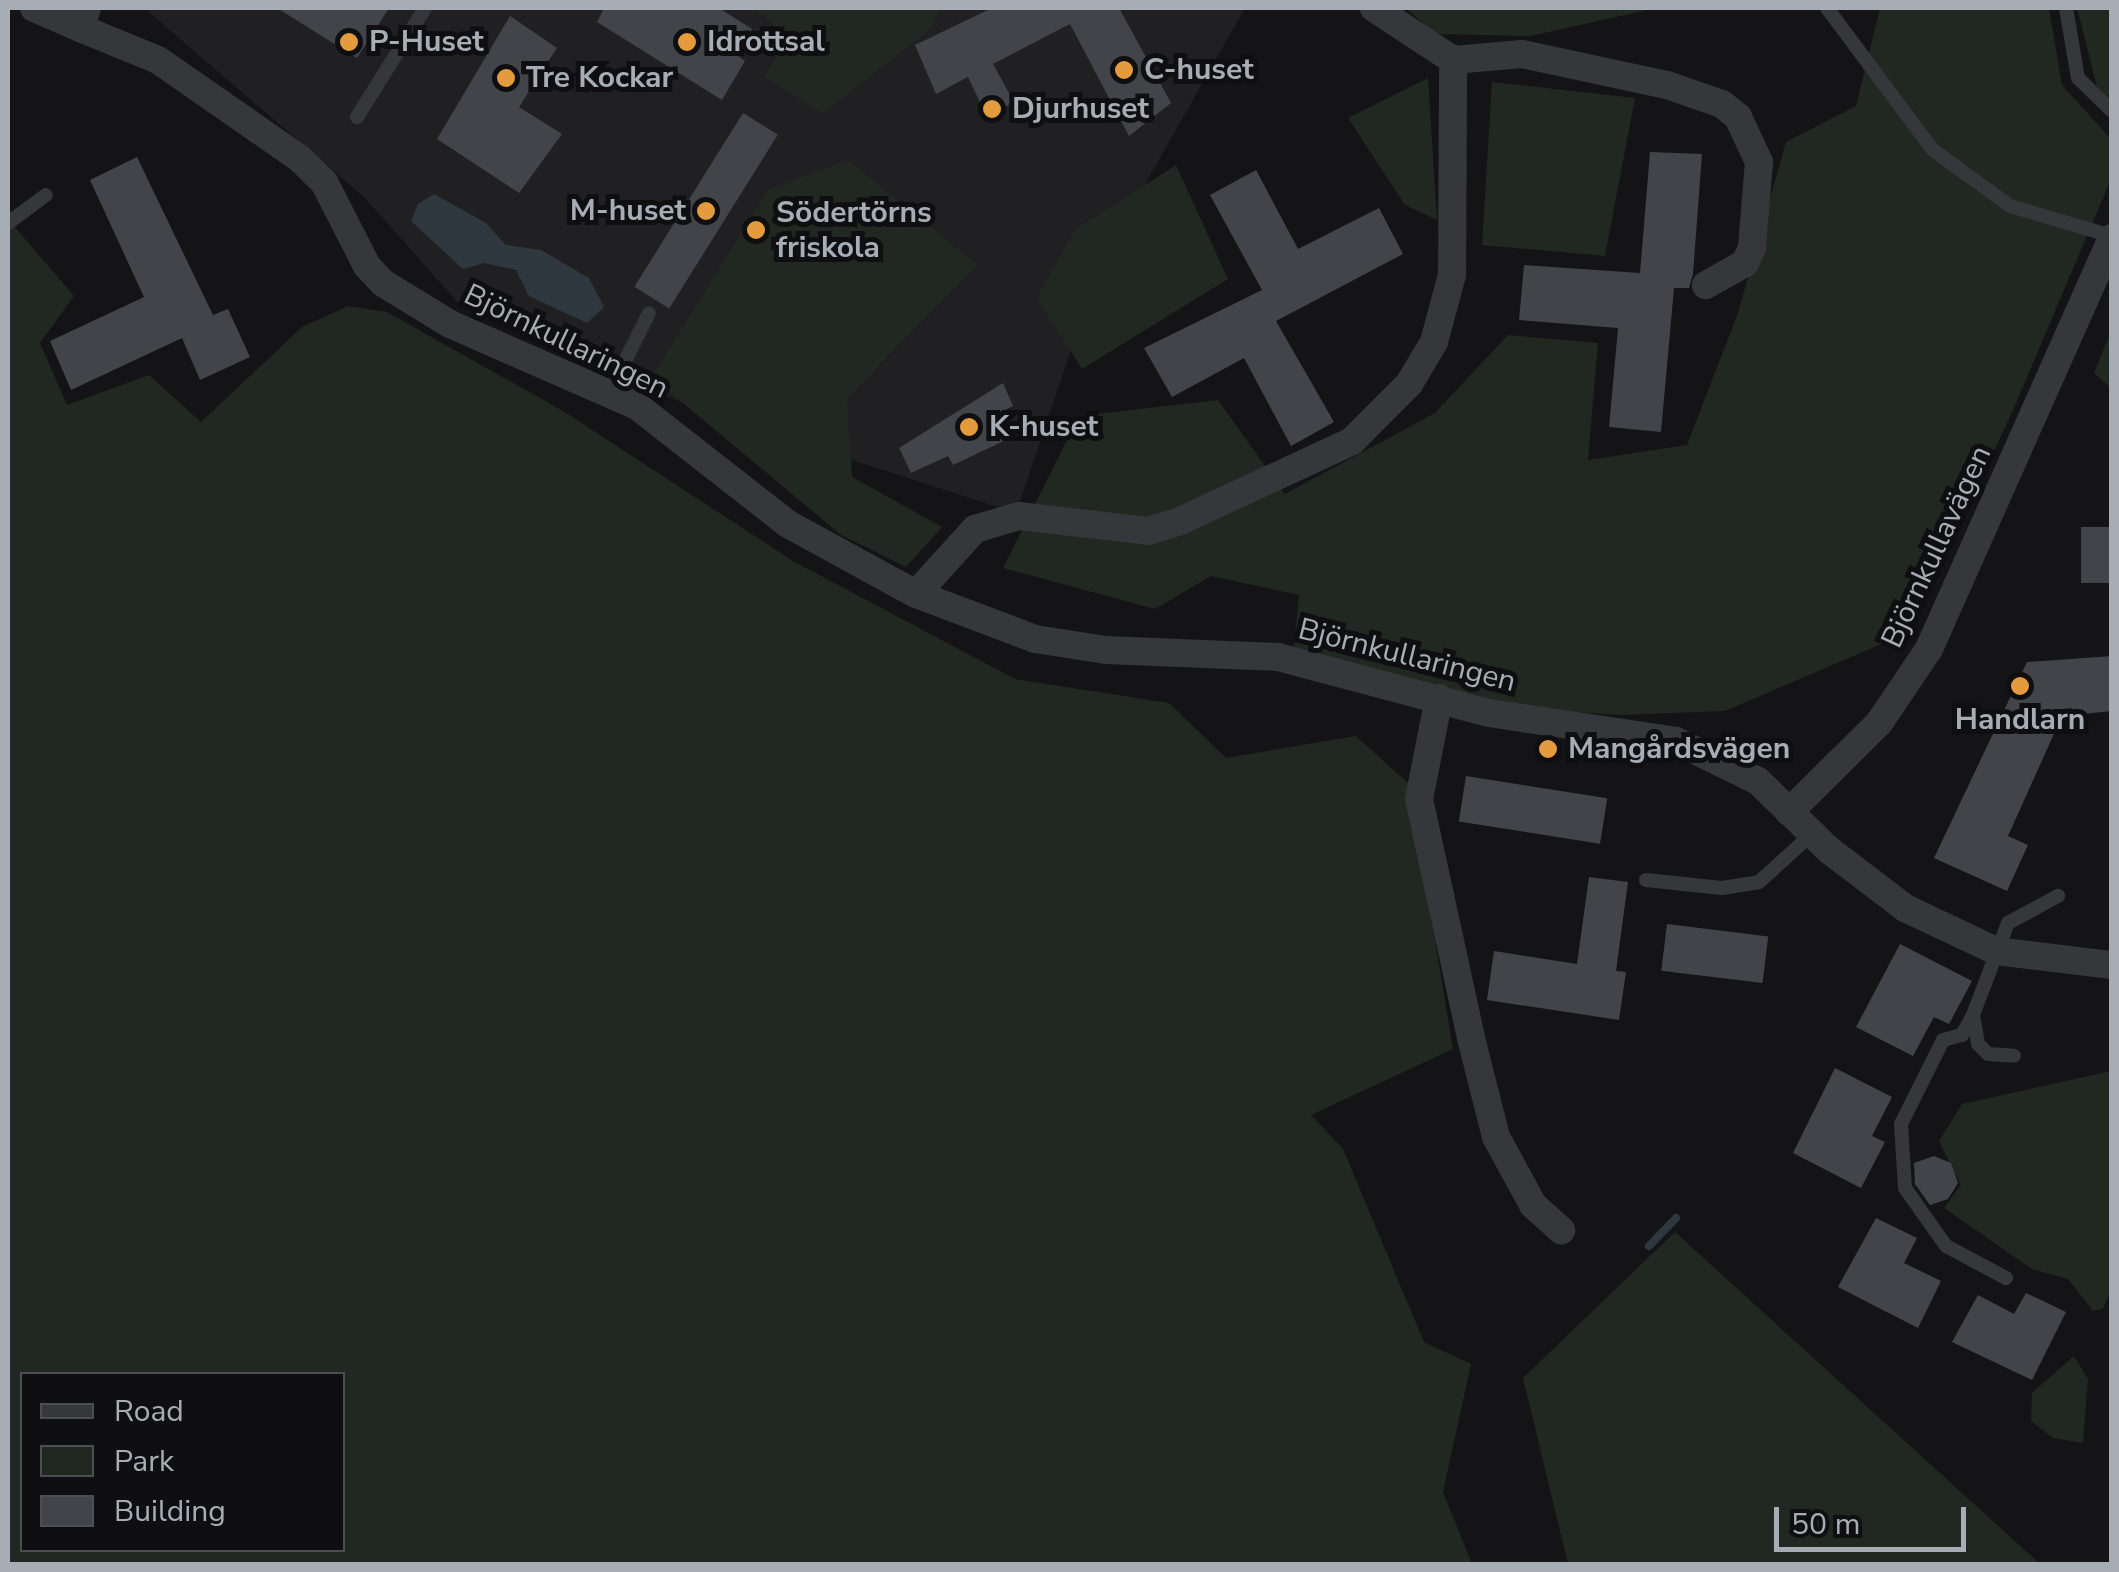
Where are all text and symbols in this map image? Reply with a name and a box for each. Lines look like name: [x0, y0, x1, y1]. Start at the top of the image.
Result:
place label: P-Huset: [369, 24, 484, 60]
place label: Idrottsal: [707, 24, 825, 60]
marker: P-Huset: [338, 31, 360, 53]
marker: Idrottsal: [676, 31, 698, 53]
place label: C-huset: [1144, 52, 1254, 88]
marker: C-huset: [1113, 59, 1135, 81]
place label: Tre Kockar: [526, 60, 673, 96]
marker: Tre Kockar: [495, 67, 517, 89]
place label: Djurhuset: [1012, 91, 1149, 127]
marker: Djurhuset: [981, 98, 1003, 120]
place label: M-huset: [570, 193, 686, 229]
place label: Södertörns friskola: [776, 195, 932, 266]
marker: M-huset: [695, 200, 717, 222]
marker: Södertörns friskola: [745, 219, 767, 241]
street label: Björnkullaringen: [458, 277, 674, 407]
place label: K-huset: [989, 409, 1098, 445]
marker: K-huset: [958, 416, 980, 438]
street label: Björnkullavägen: [1874, 440, 2000, 654]
street label: Björnkullaringen: [1295, 612, 1519, 700]
marker: Handlarn: [2009, 675, 2031, 697]
place label: Handlarn: [1955, 702, 2085, 738]
place label: Mangårdsvägen: [1568, 731, 1790, 767]
marker: Mangårdsvägen: [1537, 738, 1559, 760]
legend: [20, 1372, 345, 1552]
text: Road: [114, 1391, 184, 1432]
text: Park: [114, 1441, 174, 1482]
scale bar: [1779, 1487, 1972, 1549]
text: Building: [114, 1491, 226, 1532]
text: 50 m: [1791, 1504, 1860, 1545]

